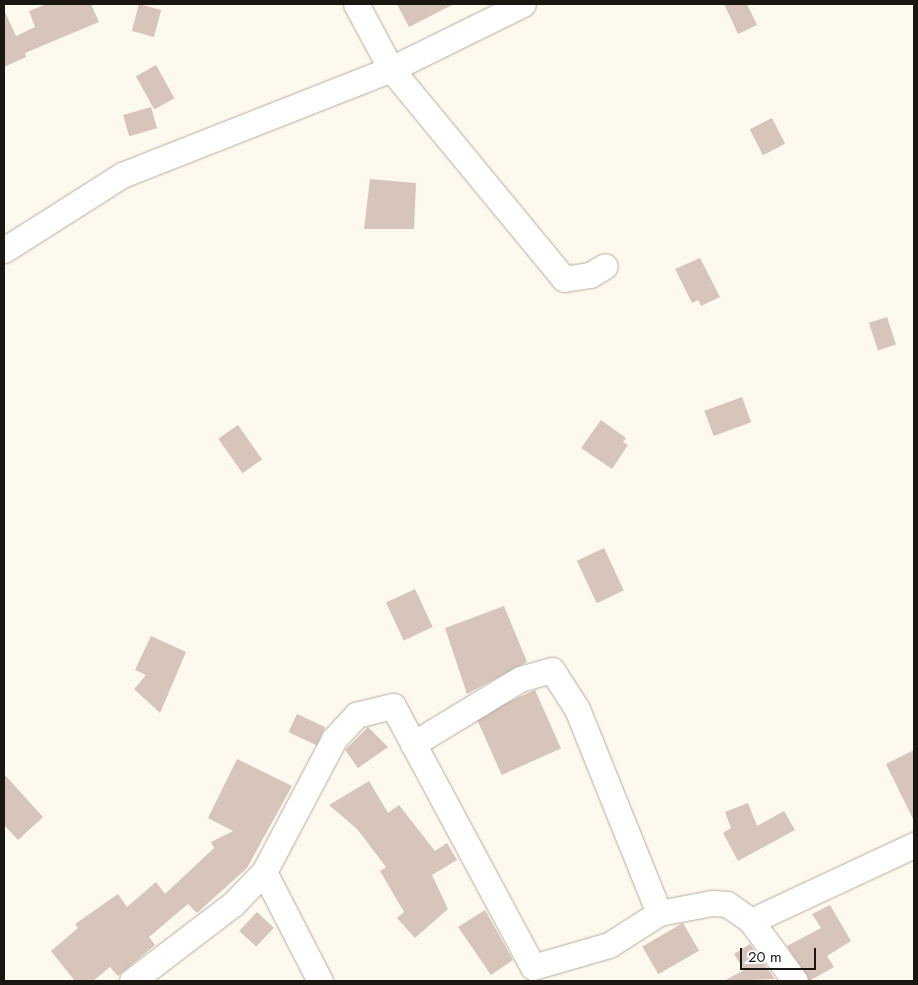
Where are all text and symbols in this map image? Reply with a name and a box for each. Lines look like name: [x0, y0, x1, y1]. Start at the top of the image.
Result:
scale bar: [743, 938, 819, 970]
text: 20 m: [748, 946, 782, 968]

